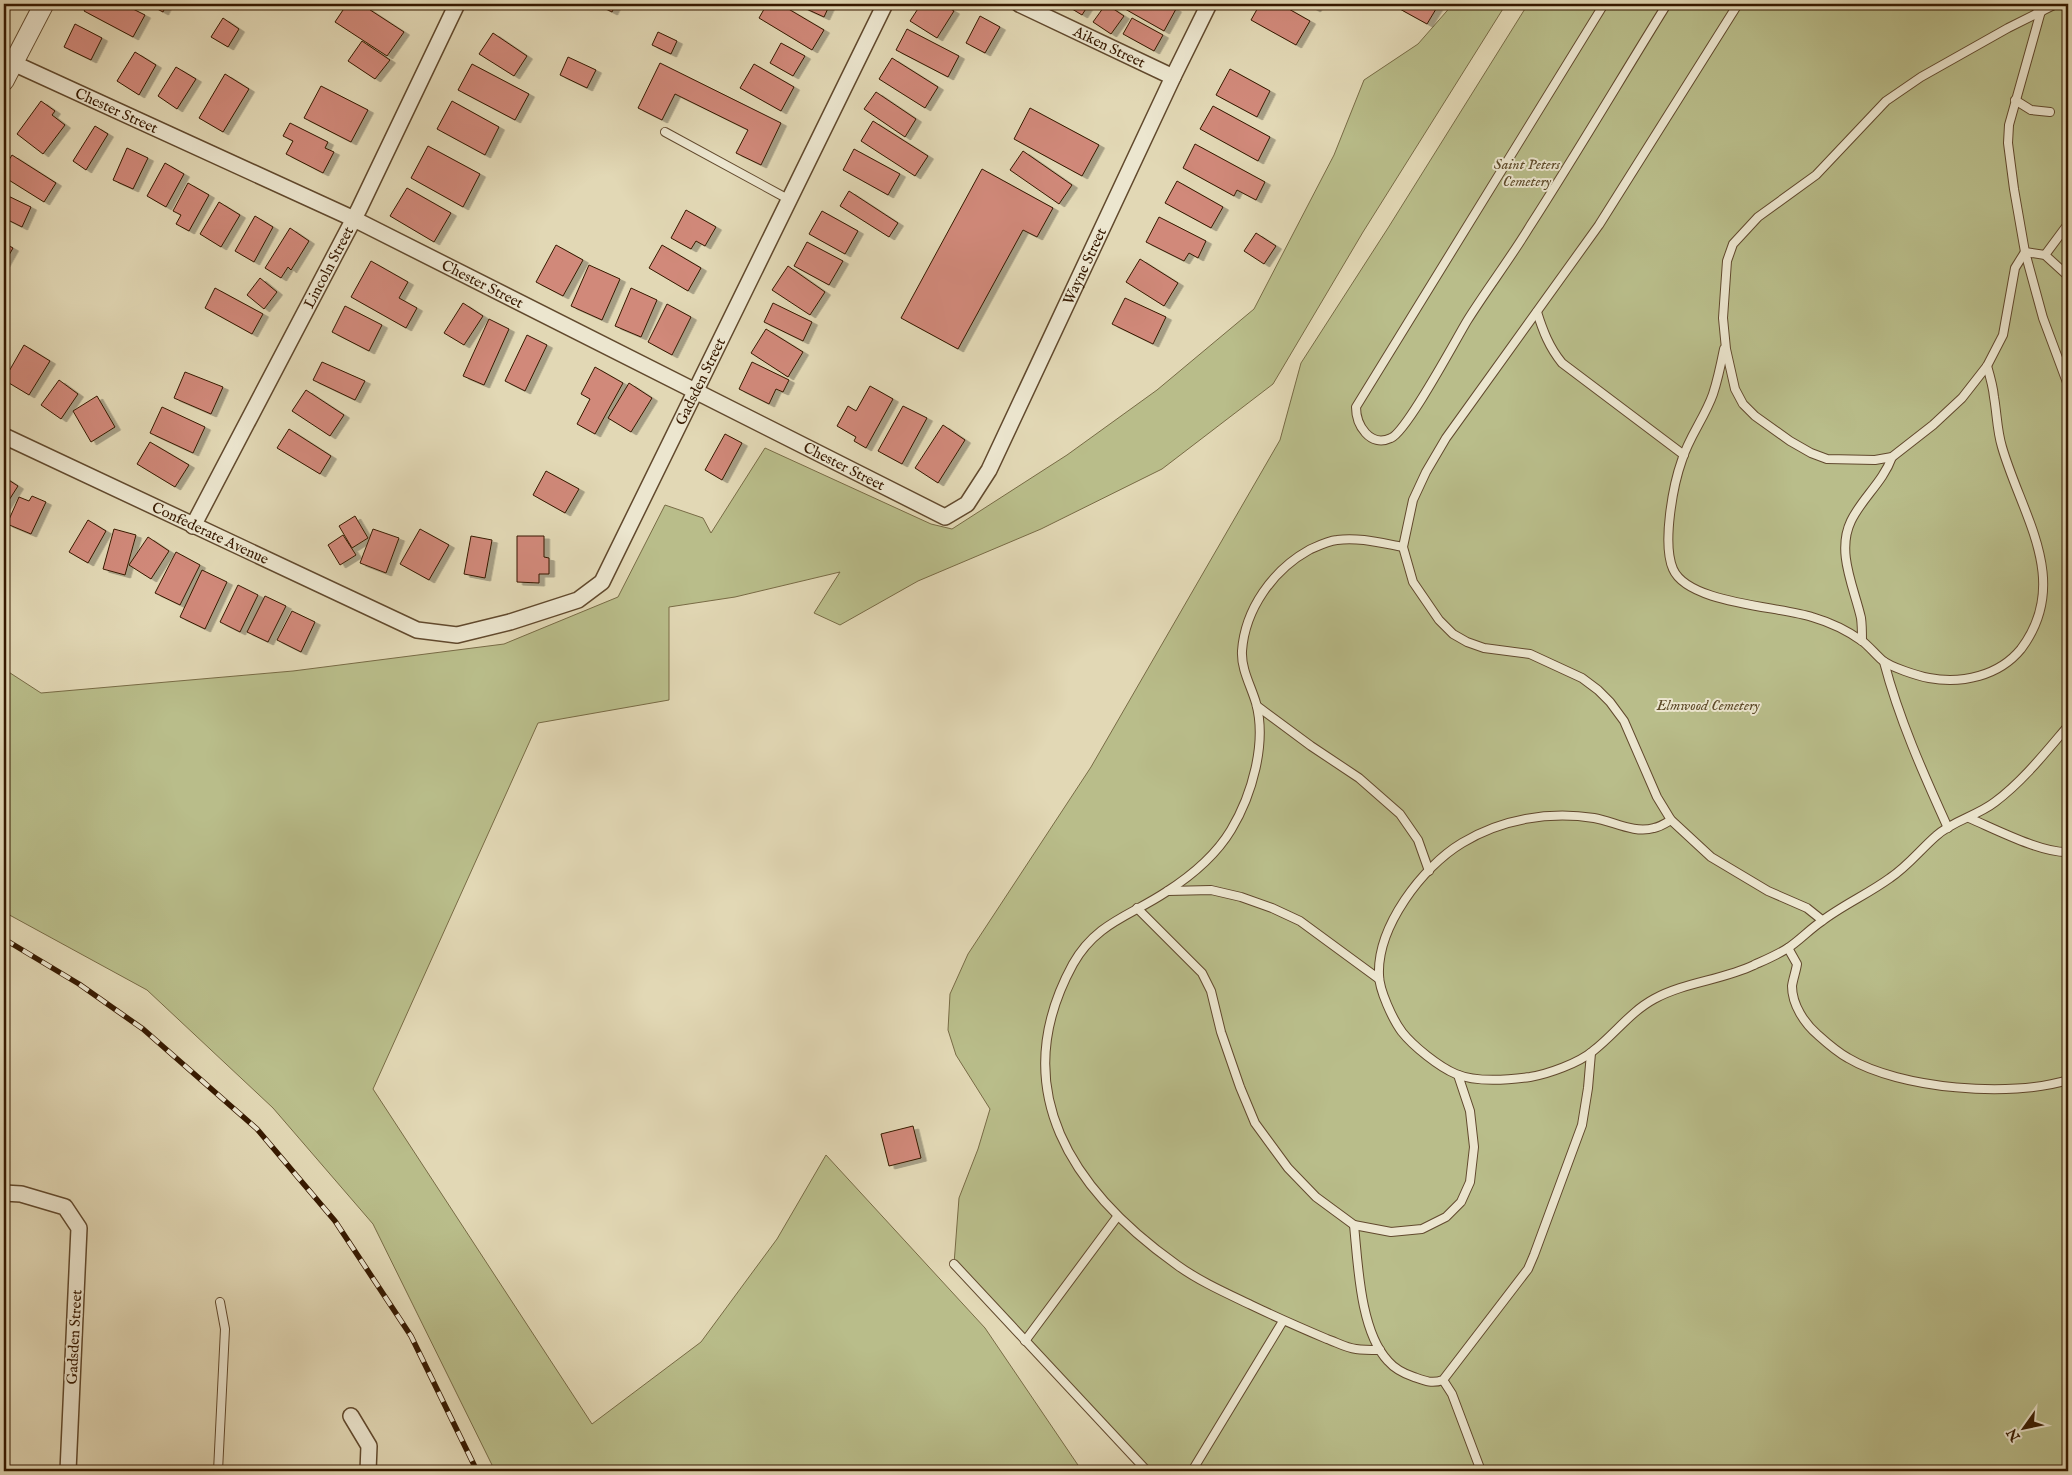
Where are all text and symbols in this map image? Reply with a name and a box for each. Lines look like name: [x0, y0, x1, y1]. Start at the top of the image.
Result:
street label: Aiken Street: [1069, 22, 1148, 72]
street label: Chester Street: [72, 84, 161, 138]
park label: Saint Peters Cemetery: [1494, 155, 1561, 191]
street label: Lincoln Street: [300, 223, 358, 312]
street label: Wayne Street: [1059, 225, 1111, 308]
street label: Chester Street: [438, 256, 526, 313]
street label: Gadsden Street: [671, 335, 730, 429]
street label: Chester Street: [800, 438, 888, 495]
street label: Confederate Avenue: [149, 498, 272, 569]
park label: Elmwood Cemetery: [1655, 696, 1760, 715]
street label: Gadsden Street: [63, 1289, 86, 1385]
north arrow: [2000, 1402, 2050, 1452]
text: N: [2003, 1425, 2025, 1445]

